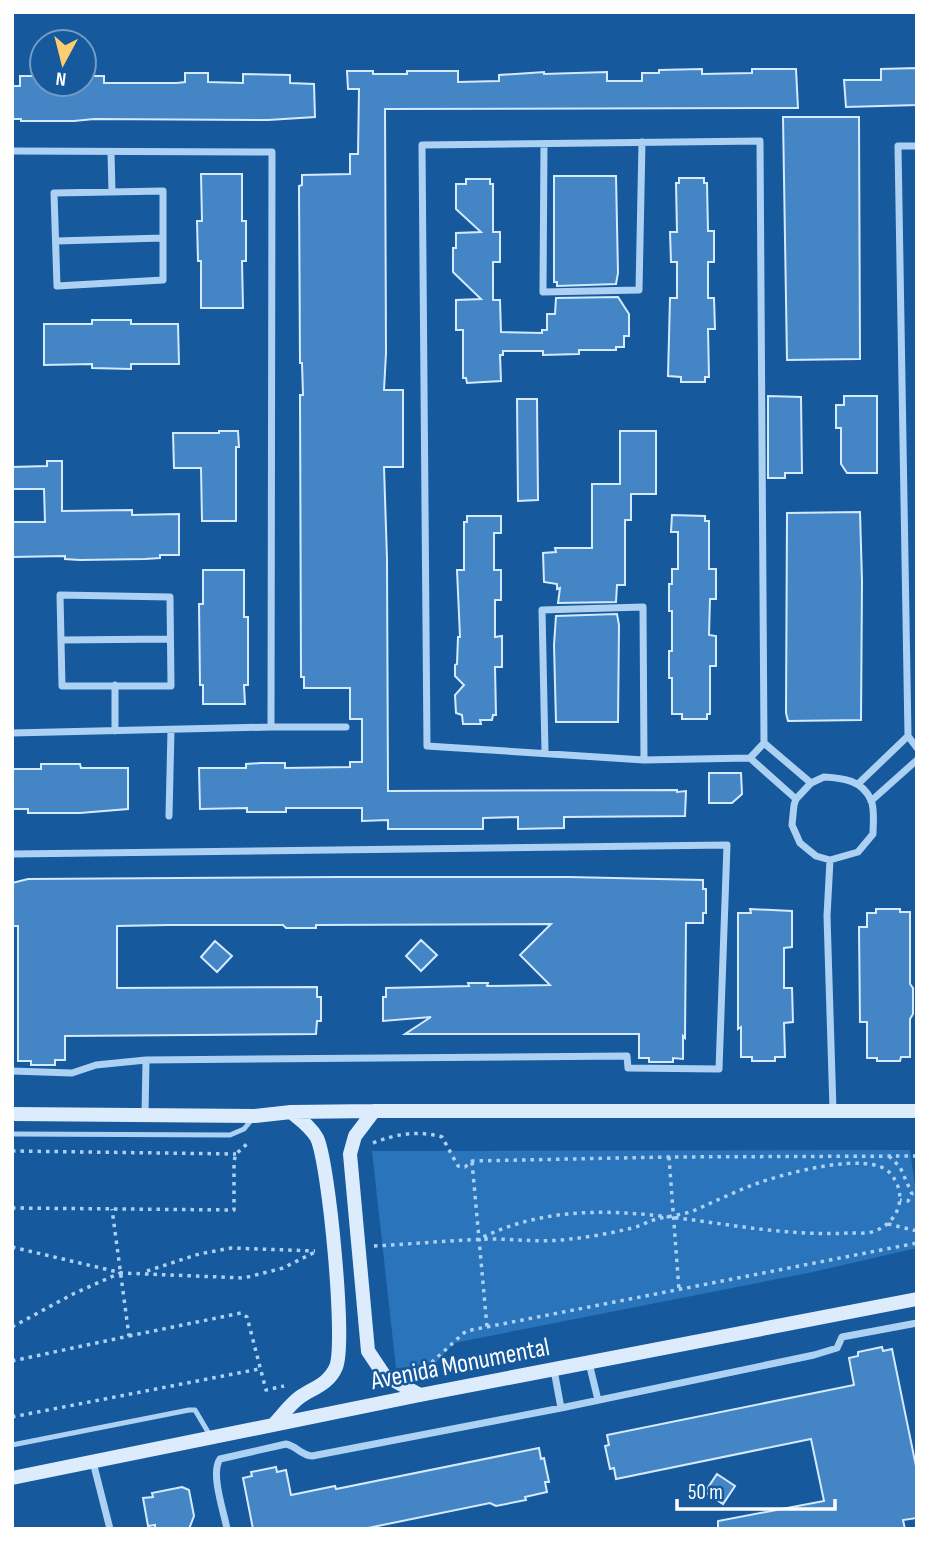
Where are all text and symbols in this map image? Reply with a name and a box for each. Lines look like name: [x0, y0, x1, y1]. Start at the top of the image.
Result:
north arrow: [28, 28, 98, 98]
text: N: [55, 66, 68, 90]
street label: Avenida Monumental: [367, 1332, 552, 1397]
scale bar: [677, 1468, 834, 1512]
text: 50 m: [688, 1480, 723, 1505]

